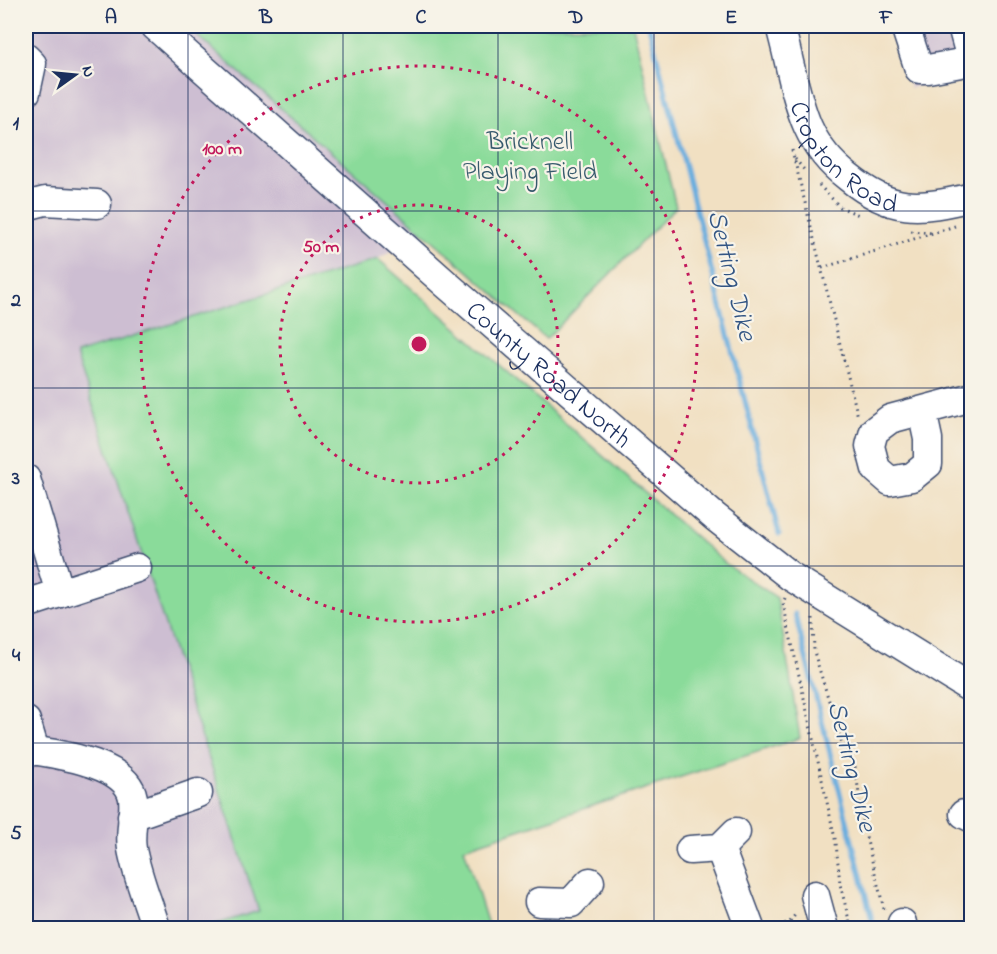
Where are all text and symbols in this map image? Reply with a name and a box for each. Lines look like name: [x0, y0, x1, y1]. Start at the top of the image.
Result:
text: A: [105, 4, 117, 33]
text: B: [258, 4, 273, 33]
text: C: [416, 4, 427, 33]
text: D: [568, 4, 583, 33]
text: E: [725, 4, 737, 33]
text: F: [879, 4, 893, 33]
north arrow: [45, 45, 105, 105]
text: N: [75, 63, 101, 80]
street label: Cropton Road: [778, 97, 902, 225]
text: 1: [13, 110, 20, 139]
park label: Bricknell Playing Field: [463, 124, 597, 192]
text: 100 m: [202, 137, 242, 163]
water label: Setting Dike: [695, 206, 766, 347]
text: 50 m: [303, 235, 339, 261]
text: 2: [10, 287, 21, 316]
street label: County Road North: [456, 293, 639, 459]
centre of rings: [409, 334, 429, 354]
text: 3: [11, 465, 20, 494]
text: 4: [12, 642, 21, 671]
water label: Setting Dike: [815, 697, 886, 838]
text: 5: [10, 820, 22, 849]

